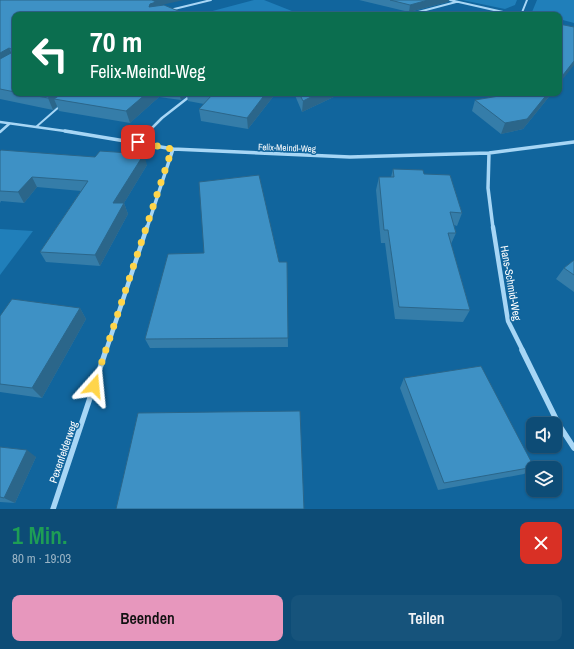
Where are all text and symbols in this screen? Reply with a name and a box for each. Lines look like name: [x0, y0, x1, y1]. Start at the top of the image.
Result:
text: 70 m: [90, 23, 142, 61]
icon: left: [24, 28, 76, 80]
text: Felix-Meindl-Weg: [90, 59, 206, 84]
pin: [121, 125, 155, 159]
icon: arrive: [127, 131, 149, 153]
street label: Felix-Meindl-Weg: [258, 141, 317, 155]
street label: Hans-Schmid-Weg: [498, 244, 524, 322]
position arrow: [73, 365, 115, 407]
map controls: [526, 417, 562, 497]
button: sound: [526, 417, 562, 453]
street label: Pexenfelderweg: [46, 419, 80, 485]
button: layers: [526, 461, 562, 497]
text: 1 Min.: [12, 519, 67, 551]
button: close: [520, 522, 562, 564]
text: 80 m · 19:03: [12, 550, 71, 567]
button: Beenden: [12, 595, 283, 641]
button: Teilen: [291, 595, 562, 641]

